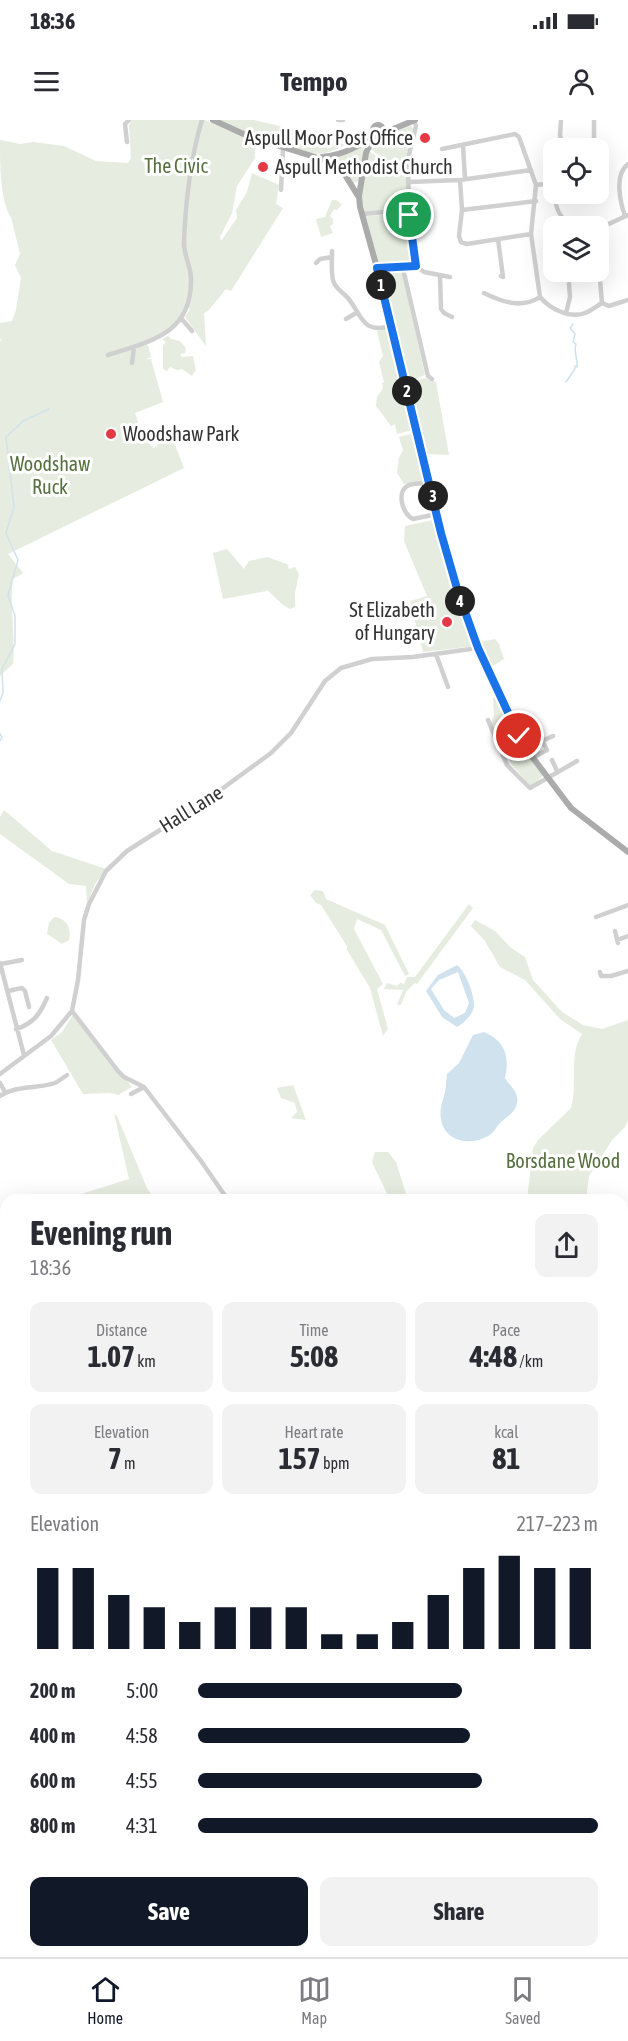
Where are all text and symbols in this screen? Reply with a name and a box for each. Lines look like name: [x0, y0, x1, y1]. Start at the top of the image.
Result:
text: 18:36: [30, 8, 75, 34]
icon: menu: [30, 65, 63, 98]
icon: person: [565, 65, 598, 98]
text: Tempo: [280, 66, 348, 97]
place label: Aspull Moor Post Office: [245, 126, 413, 149]
marker: Aspull Moor Post Office: [418, 131, 432, 145]
map controls: [543, 138, 609, 282]
button: locate: [543, 138, 609, 204]
park label: The Civic: [144, 154, 208, 177]
place label: Aspull Methodist Church: [275, 155, 453, 178]
marker: Aspull Methodist Church: [256, 160, 270, 174]
pin: [383, 189, 434, 240]
icon: arrive: [392, 198, 425, 231]
button: layers: [543, 216, 609, 282]
pin: 1: [366, 270, 396, 300]
text: 1: [377, 276, 385, 294]
pin: 2: [392, 376, 422, 406]
text: 2: [403, 382, 411, 400]
place label: Woodshaw Park: [123, 422, 240, 445]
marker: Woodshaw Park: [104, 427, 118, 441]
park label: Woodshaw Ruck: [10, 452, 90, 498]
pin: 3: [418, 481, 448, 511]
text: 3: [429, 487, 437, 505]
pin: 4: [445, 586, 475, 616]
text: 4: [456, 592, 464, 610]
place label: St Elizabeth of Hungary: [349, 598, 435, 644]
marker: St Elizabeth of Hungary: [440, 615, 454, 629]
pin: [493, 710, 544, 761]
icon: check: [502, 719, 535, 752]
street label: Hall Lane: [155, 780, 227, 837]
park label: Borsdane Wood: [506, 1149, 620, 1172]
text: Evening run: [30, 1214, 172, 1252]
button: share: [535, 1214, 598, 1277]
text: 18:36: [30, 1256, 71, 1279]
text: Distance: [96, 1321, 147, 1339]
text: Time: [299, 1321, 329, 1339]
text: Pace: [492, 1321, 520, 1339]
text: 1.07: [87, 1339, 135, 1373]
text: 5:08: [290, 1339, 338, 1373]
text: 4:48: [469, 1339, 517, 1373]
text: km: [135, 1352, 156, 1370]
text: /km: [517, 1352, 543, 1370]
text: Elevation: [94, 1423, 149, 1441]
text: Heart rate: [285, 1423, 343, 1441]
text: kcal: [494, 1423, 518, 1441]
text: 7: [108, 1441, 122, 1475]
text: 157: [278, 1441, 321, 1475]
text: 81: [492, 1441, 520, 1475]
text: m: [122, 1454, 136, 1472]
text: bpm: [321, 1454, 350, 1472]
text: Elevation: [30, 1512, 99, 1535]
text: 217–223 m: [516, 1512, 598, 1535]
text: 200 m: [30, 1679, 75, 1702]
text: 5:00: [126, 1679, 158, 1702]
text: 400 m: [30, 1724, 75, 1747]
text: 4:58: [126, 1724, 158, 1747]
text: 600 m: [30, 1769, 75, 1792]
text: 4:55: [126, 1769, 158, 1792]
text: 800 m: [30, 1814, 75, 1837]
text: 4:31: [126, 1814, 158, 1837]
button: Save: [30, 1877, 308, 1946]
button: Share: [320, 1877, 598, 1946]
tab: Home: [87, 1973, 123, 2027]
tab: Map: [298, 1973, 331, 2027]
tab: Saved: [505, 1973, 541, 2027]

